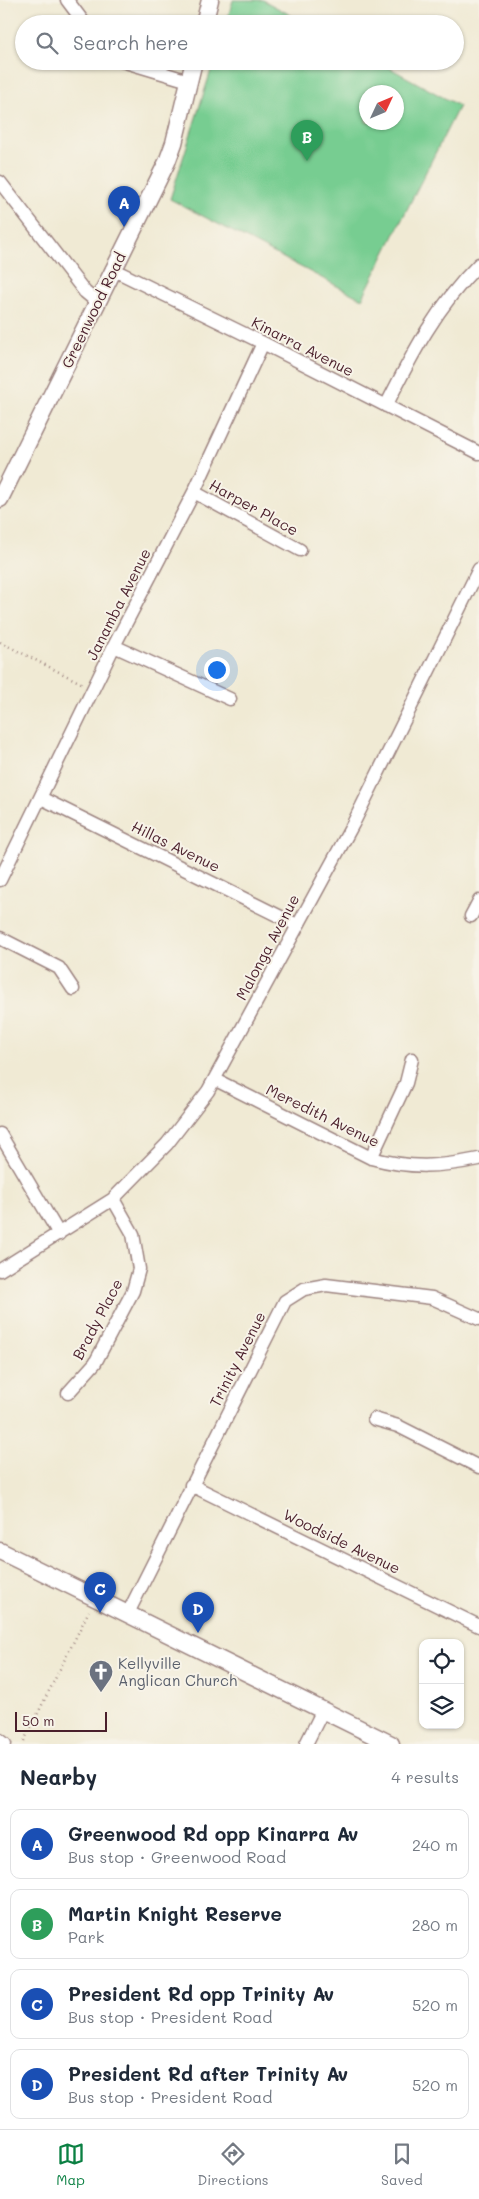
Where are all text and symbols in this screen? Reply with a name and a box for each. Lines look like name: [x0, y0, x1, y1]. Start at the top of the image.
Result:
search box: [15, 15, 464, 70]
icon: search: [33, 29, 61, 57]
text: Search here: [73, 30, 189, 55]
north arrow: [359, 85, 404, 130]
pin: B: [291, 120, 323, 161]
pin: A: [108, 186, 140, 227]
street label: Greenwood Road: [56, 249, 130, 371]
street label: Kinarra Avenue: [248, 312, 358, 380]
street label: Harper Place: [206, 474, 302, 540]
street label: Janamba Avenue: [81, 545, 155, 663]
your location: [204, 657, 230, 683]
street label: Hillas Avenue: [128, 816, 224, 876]
street label: Malonga Avenue: [231, 891, 303, 1003]
street label: Meredith Avenue: [263, 1079, 383, 1151]
street label: Brady Place: [67, 1275, 127, 1363]
street label: Trinity Avenue: [204, 1308, 270, 1410]
street label: Woodside Avenue: [280, 1504, 404, 1578]
pin: C: [84, 1572, 116, 1613]
pin: D: [182, 1592, 214, 1633]
map controls: [419, 1639, 464, 1729]
button: locate: [419, 1639, 464, 1684]
place label: Kellyville Anglican Church: [118, 1653, 237, 1690]
church icon: Kellyville Anglican Church: [88, 1659, 114, 1693]
button: layers: [419, 1684, 464, 1729]
scale bar: [15, 1709, 108, 1732]
text: 50 m: [22, 1711, 54, 1730]
text: Nearby: [20, 1763, 97, 1790]
text: 4 results: [391, 1766, 459, 1787]
text: Greenwood Rd opp Kinarra Av: [68, 1821, 358, 1846]
text: A: [31, 1834, 43, 1855]
text: 240 m: [412, 1834, 458, 1855]
text: Bus stop · Greenwood Road: [68, 1846, 286, 1867]
text: Martin Knight Reserve: [68, 1901, 282, 1926]
text: B: [32, 1914, 42, 1935]
text: 280 m: [412, 1914, 458, 1935]
text: Park: [68, 1926, 104, 1947]
text: President Rd opp Trinity Av: [68, 1981, 334, 2006]
text: C: [31, 1994, 43, 2015]
text: 520 m: [412, 1994, 458, 2015]
text: Bus stop · President Road: [68, 2006, 272, 2027]
text: President Rd after Trinity Av: [68, 2061, 348, 2086]
text: D: [31, 2074, 43, 2095]
text: 520 m: [412, 2074, 458, 2095]
text: Bus stop · President Road: [68, 2086, 272, 2107]
tab: Map: [56, 2140, 85, 2189]
tab: Directions: [197, 2140, 269, 2189]
tab: Saved: [381, 2140, 423, 2189]

